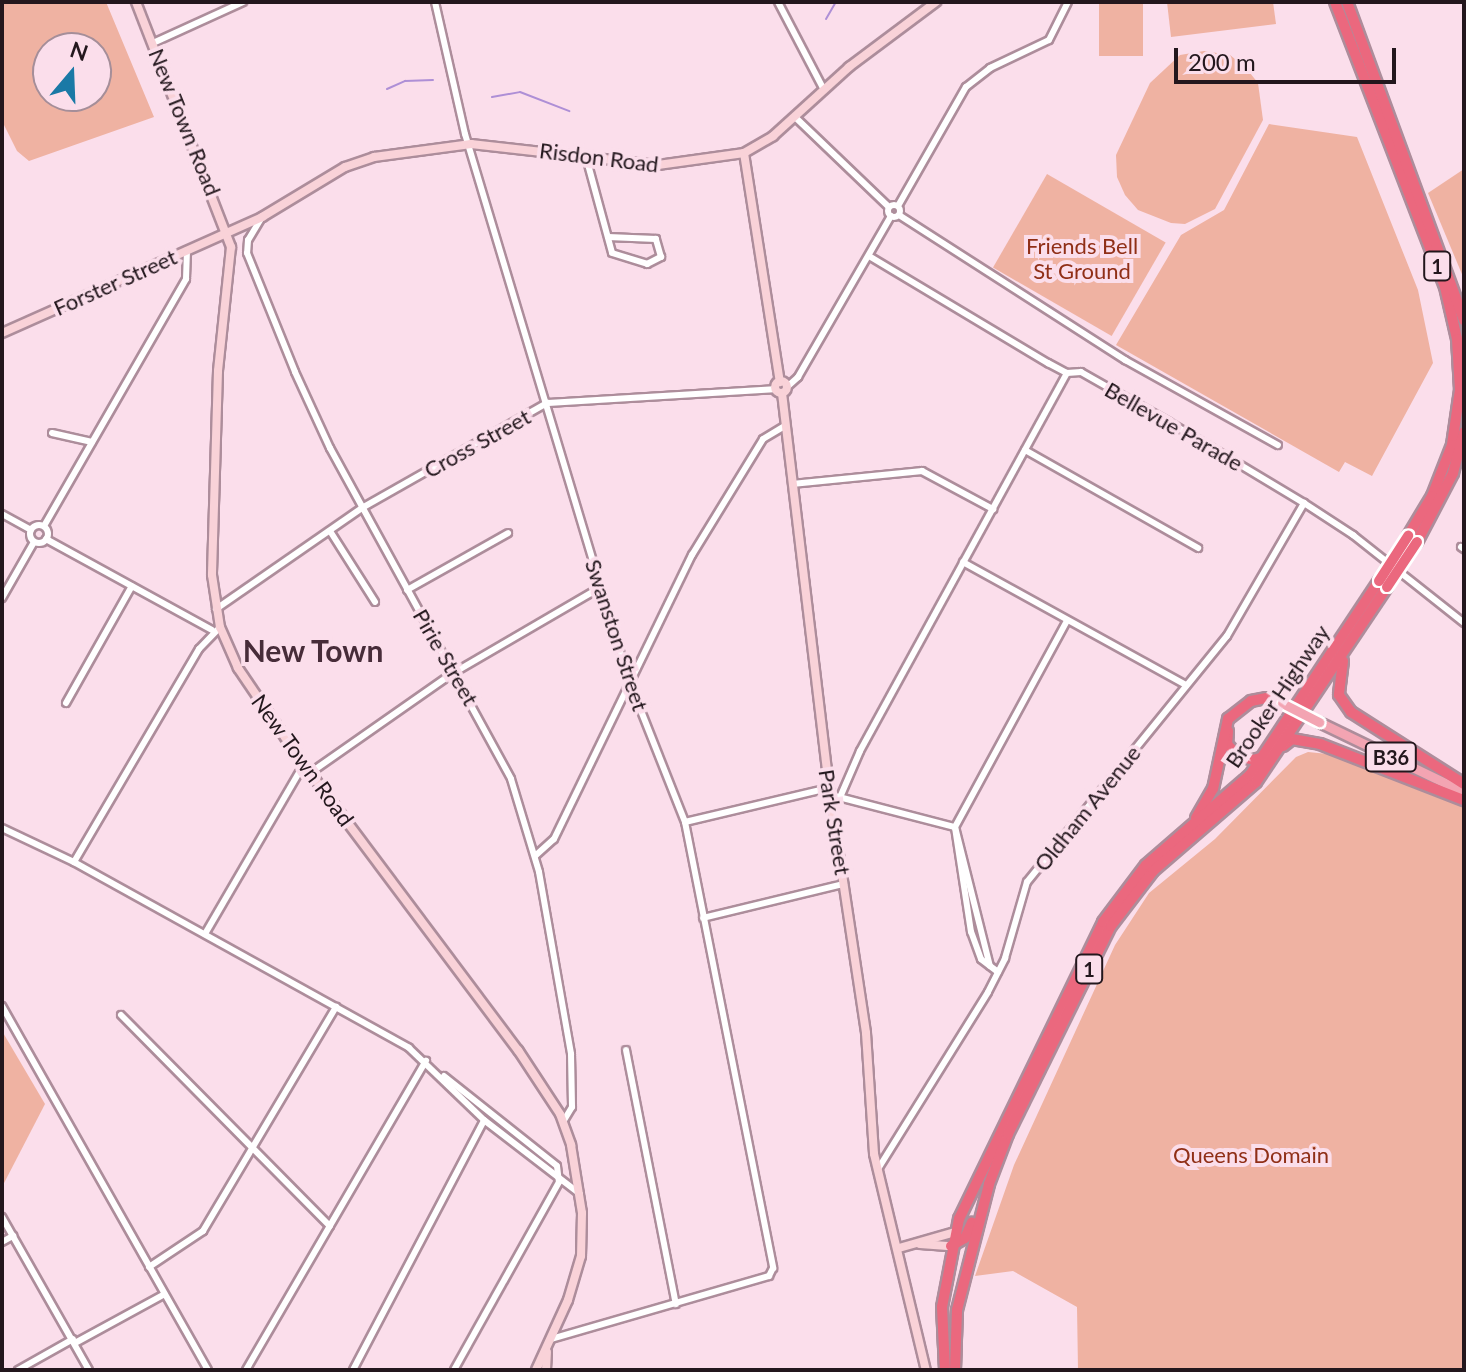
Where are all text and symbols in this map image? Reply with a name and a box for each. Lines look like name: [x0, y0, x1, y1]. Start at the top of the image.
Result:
north arrow: [32, 32, 112, 112]
scale bar: [1178, 32, 1400, 82]
text: N: [67, 35, 92, 66]
street label: New Town Road: [143, 44, 227, 200]
text: 200 m: [1188, 47, 1256, 76]
street label: Risdon Road: [538, 137, 660, 177]
park label: Friends Bell St Ground: [1026, 232, 1138, 284]
street label: Forster Street: [49, 243, 181, 321]
road number: 1: [1423, 250, 1451, 282]
street label: Bellevue Parade: [1100, 376, 1248, 476]
street label: Cross Street: [419, 403, 535, 483]
street label: Swanston Street: [580, 556, 654, 714]
street label: Pirie Street: [408, 604, 484, 710]
street label: Brooker Highway: [1219, 619, 1335, 773]
district label: New Town: [242, 632, 384, 668]
street label: New Town Road: [246, 689, 360, 831]
street label: Oldham Avenue: [1028, 740, 1146, 876]
road number: B36: [1363, 741, 1419, 773]
street label: Park Street: [814, 767, 856, 877]
road number: 1: [1075, 953, 1103, 985]
park label: Queens Domain: [1173, 1142, 1329, 1168]

